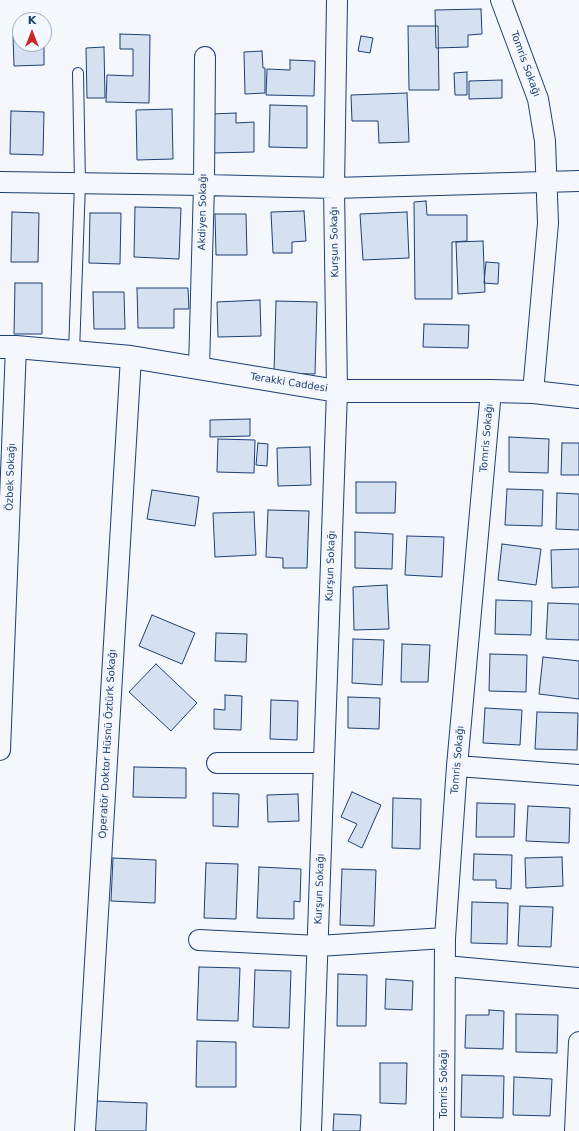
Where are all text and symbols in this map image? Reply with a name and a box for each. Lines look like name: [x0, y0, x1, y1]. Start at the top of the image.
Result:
north arrow: [12, 12, 52, 52]
text: K: [28, 14, 36, 27]
street label: Tomris Sokağı: [508, 30, 542, 98]
street label: Akdiyen Sokağı: [196, 174, 210, 250]
street label: Kurşun Sokağı: [328, 206, 342, 278]
street label: Terakki Caddesi: [249, 371, 329, 395]
street label: Tomris Sokağı: [478, 403, 496, 473]
street label: Özbek Sokağı: [4, 443, 18, 511]
street label: Kurşun Sokağı: [324, 530, 338, 602]
street label: Operatör Doktor Hüsnü Öztürk Sokağı: [97, 649, 119, 839]
street label: Tomris Sokağı: [449, 725, 467, 795]
street label: Kurşun Sokağı: [313, 853, 327, 925]
street label: Tomris Sokağı: [438, 1050, 450, 1118]

